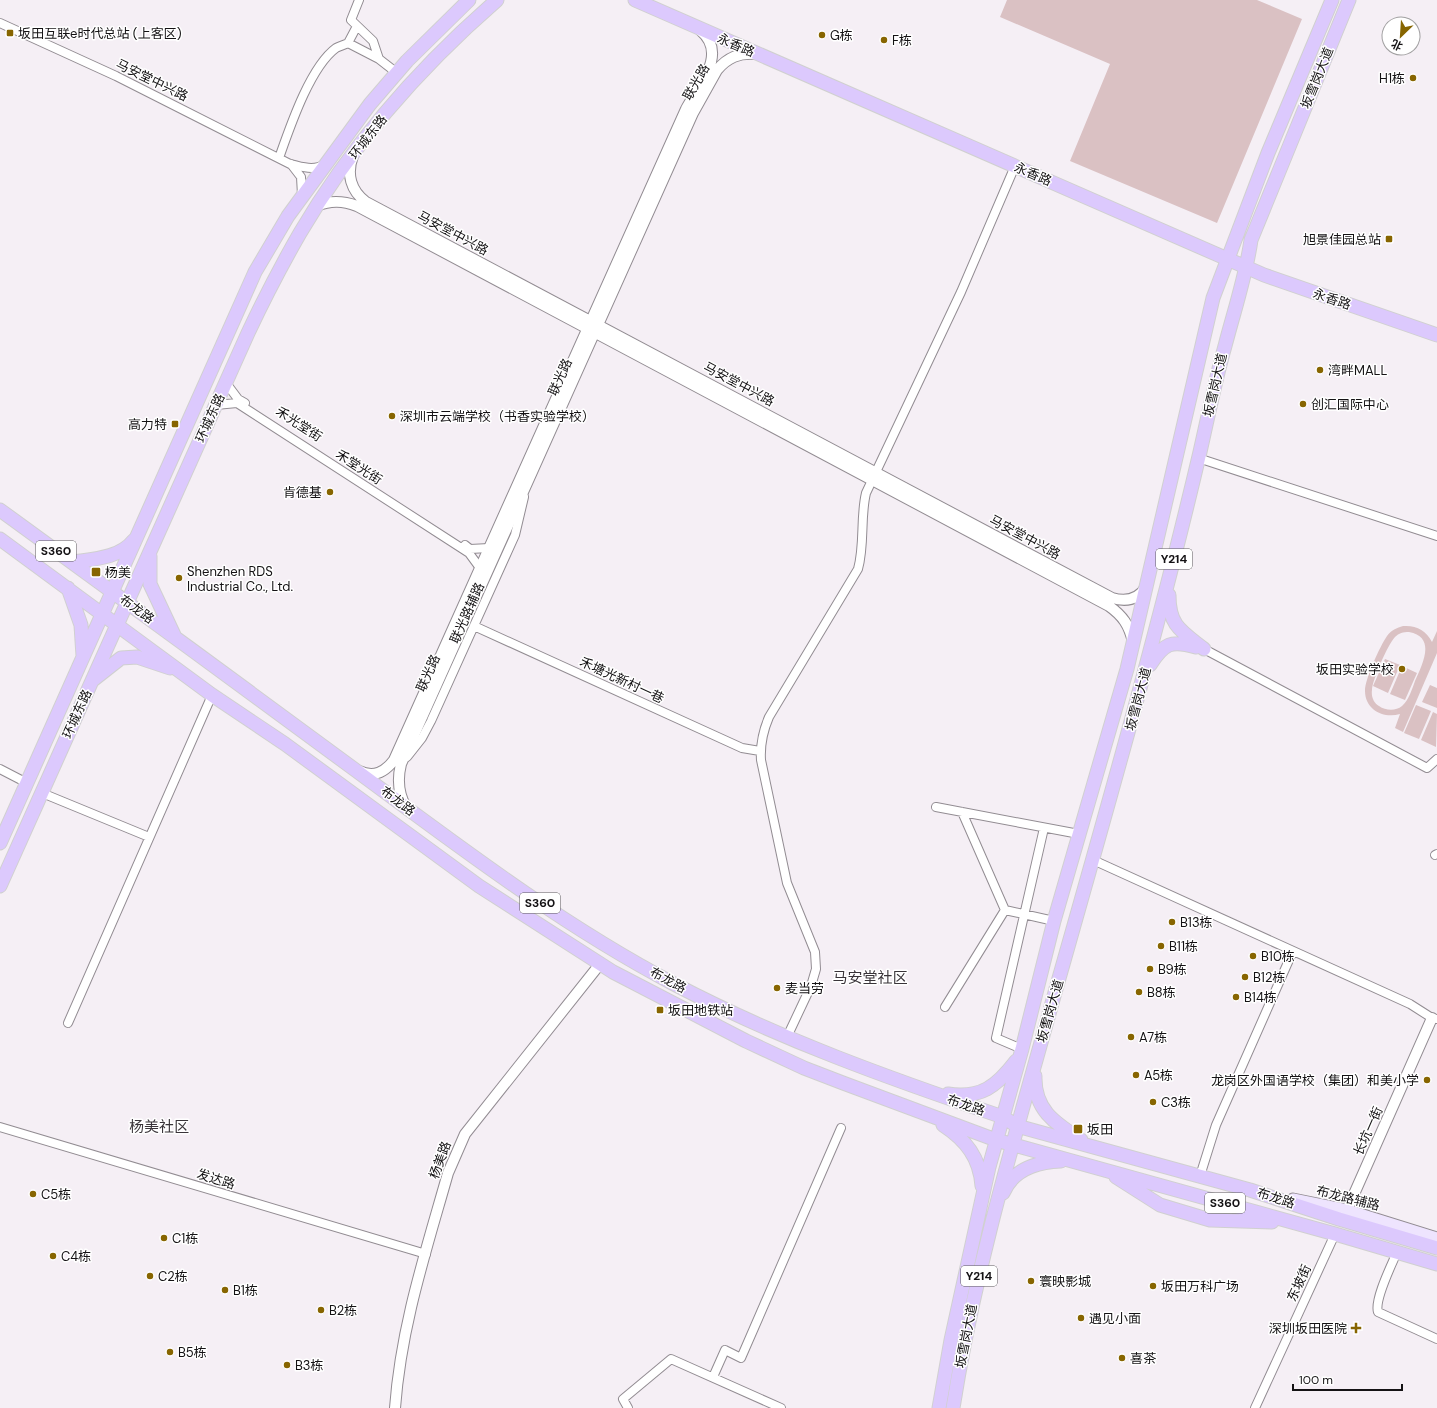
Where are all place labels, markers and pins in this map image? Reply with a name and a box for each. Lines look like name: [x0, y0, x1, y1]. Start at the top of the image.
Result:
place label: 坂田互联e时代总站 (上客区): [18, 25, 182, 42]
place label: G栋: [830, 27, 853, 44]
marker: 坂田互联e时代总站 (上客区): [5, 28, 15, 38]
marker: G栋: [817, 30, 827, 40]
place label: F栋: [892, 32, 912, 49]
marker: F栋: [879, 35, 889, 45]
place label: H1栋: [1379, 70, 1405, 87]
marker: H1栋: [1408, 73, 1418, 83]
place label: 旭景佳园总站: [1303, 231, 1381, 248]
marker: 旭景佳园总站: [1384, 234, 1394, 244]
place label: 湾畔MALL: [1328, 362, 1387, 379]
marker: 湾畔MALL: [1315, 365, 1325, 375]
place label: 创汇国际中心: [1311, 396, 1389, 413]
marker: 创汇国际中心: [1298, 399, 1308, 409]
place label: 深圳市云端学校（书香实验学校）: [400, 408, 595, 425]
marker: 深圳市云端学校（书香实验学校）: [387, 411, 397, 421]
place label: 高力特: [128, 416, 167, 433]
marker: 高力特: [170, 419, 180, 429]
place label: 肯德基: [283, 484, 322, 501]
marker: 肯德基: [325, 487, 335, 497]
place label: Shenzhen RDS Industrial Co., Ltd.: [187, 563, 293, 595]
place label: 杨美: [105, 564, 131, 581]
marker: 杨美: [90, 566, 102, 578]
marker: Shenzhen RDS Industrial Co., Ltd.: [174, 573, 184, 583]
place label: 坂田实验学校: [1316, 661, 1394, 678]
marker: 坂田实验学校: [1397, 664, 1407, 674]
place label: B13栋: [1180, 914, 1213, 931]
marker: B13栋: [1167, 917, 1177, 927]
place label: B11栋: [1169, 938, 1198, 955]
marker: B11栋: [1156, 941, 1166, 951]
place label: B10栋: [1261, 948, 1295, 965]
marker: B10栋: [1248, 951, 1258, 961]
place label: B9栋: [1158, 961, 1187, 978]
marker: B9栋: [1145, 964, 1155, 974]
place label: B12栋: [1253, 969, 1285, 986]
marker: B12栋: [1240, 972, 1250, 982]
place label: 麦当劳: [785, 980, 824, 997]
marker: 麦当劳: [772, 983, 782, 993]
place label: B8栋: [1147, 984, 1176, 1001]
marker: B8栋: [1134, 987, 1144, 997]
place label: B14栋: [1244, 989, 1277, 1006]
marker: B14栋: [1231, 992, 1241, 1002]
place label: 坂田地铁站: [668, 1002, 733, 1019]
marker: 坂田地铁站: [655, 1005, 665, 1015]
place label: A7栋: [1139, 1029, 1167, 1046]
marker: A7栋: [1126, 1032, 1136, 1042]
place label: A5栋: [1144, 1067, 1173, 1084]
marker: A5栋: [1131, 1070, 1141, 1080]
place label: 龙岗区外国语学校（集团）和美小学: [1211, 1072, 1419, 1089]
marker: 龙岗区外国语学校（集团）和美小学: [1422, 1075, 1432, 1085]
place label: C3栋: [1161, 1094, 1191, 1111]
marker: C3栋: [1148, 1097, 1158, 1107]
place label: 坂田: [1087, 1121, 1113, 1138]
marker: 坂田: [1072, 1123, 1084, 1135]
place label: C5栋: [41, 1186, 71, 1203]
marker: C5栋: [28, 1189, 38, 1199]
place label: C1栋: [172, 1230, 198, 1247]
marker: C1栋: [159, 1233, 169, 1243]
place label: C4栋: [61, 1248, 91, 1265]
marker: C4栋: [48, 1251, 58, 1261]
place label: C2栋: [158, 1268, 188, 1285]
marker: C2栋: [145, 1271, 155, 1281]
place label: 寰映影城: [1039, 1273, 1091, 1290]
marker: 寰映影城: [1026, 1276, 1036, 1286]
place label: 坂田万科广场: [1161, 1278, 1239, 1295]
marker: 坂田万科广场: [1148, 1281, 1158, 1291]
place label: B1栋: [233, 1282, 258, 1299]
marker: B1栋: [220, 1285, 230, 1295]
place label: B2栋: [329, 1302, 357, 1319]
marker: B2栋: [316, 1305, 326, 1315]
place label: 遇见小面: [1089, 1310, 1141, 1327]
marker: 遇见小面: [1076, 1313, 1086, 1323]
place label: 深圳坂田医院: [1269, 1320, 1347, 1337]
marker: 深圳坂田医院: [1350, 1322, 1362, 1334]
place label: B5栋: [178, 1344, 207, 1361]
marker: B5栋: [165, 1347, 175, 1357]
place label: 喜茶: [1130, 1350, 1157, 1367]
marker: 喜茶: [1117, 1353, 1127, 1363]
place label: B3栋: [295, 1357, 324, 1374]
marker: B3栋: [282, 1360, 292, 1370]

